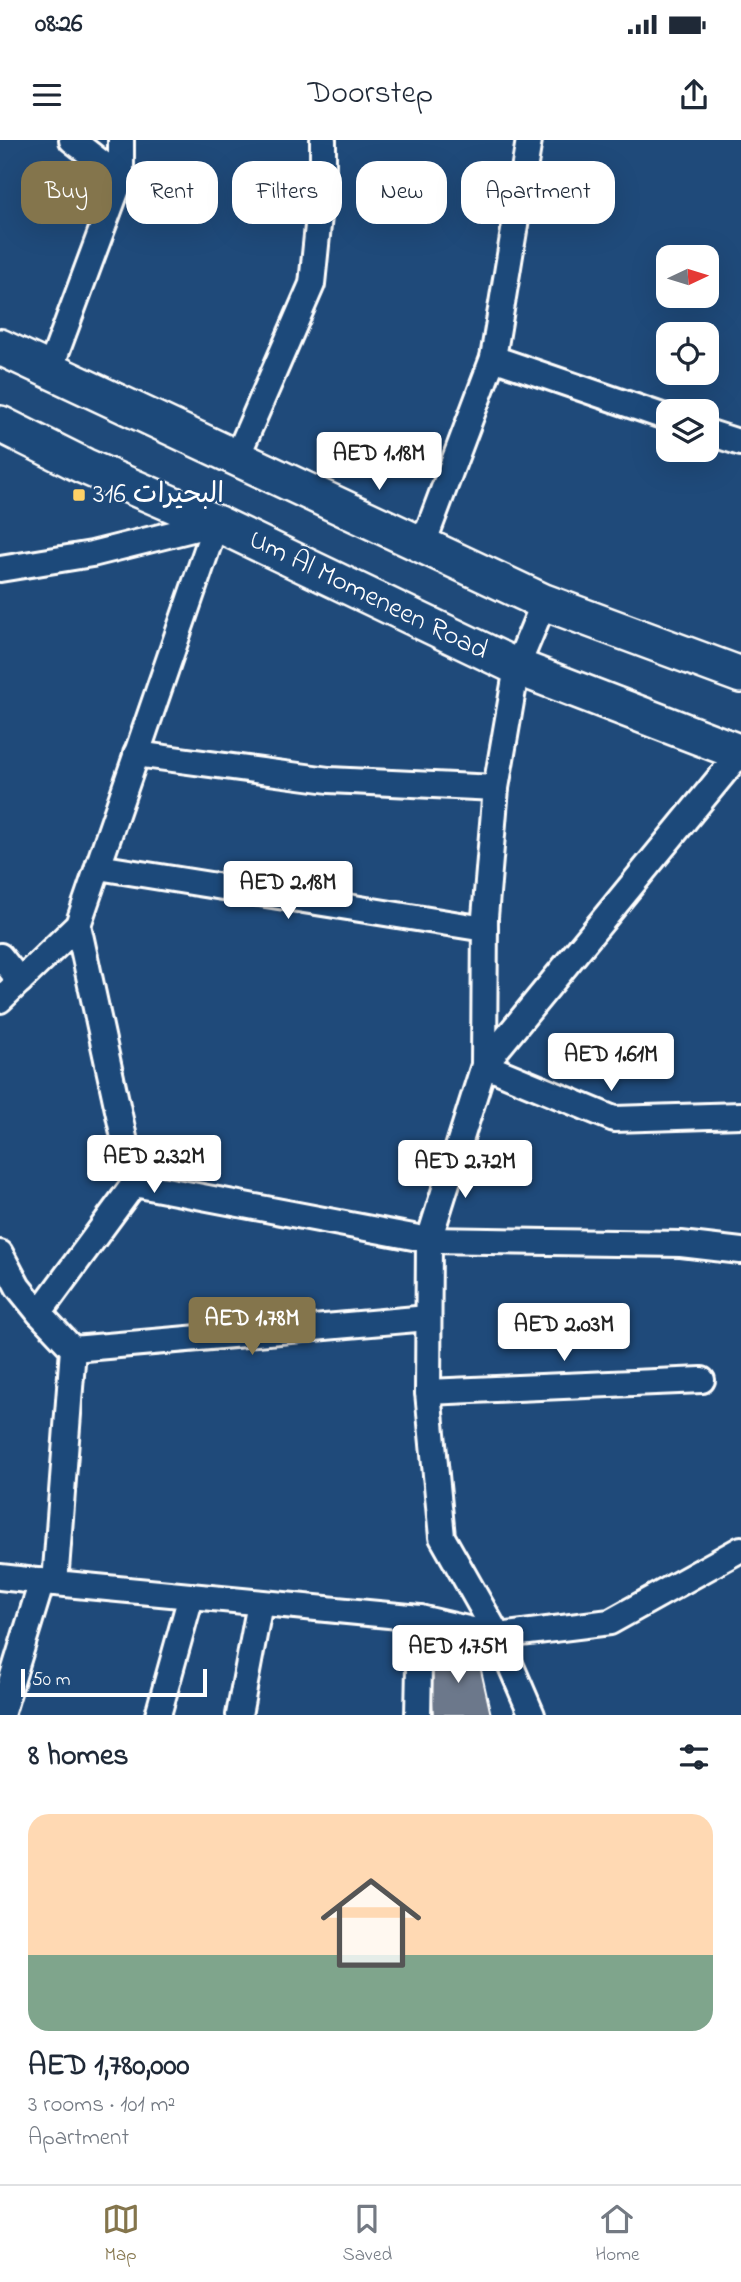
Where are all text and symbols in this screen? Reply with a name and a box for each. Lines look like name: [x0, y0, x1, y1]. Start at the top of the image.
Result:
text: 08:26: [35, 6, 83, 44]
text: Doorstep: [308, 71, 433, 118]
icon: menu: [28, 76, 66, 114]
icon: share: [675, 76, 713, 114]
chip: Buy: [21, 161, 112, 224]
chip: Rent: [126, 161, 218, 224]
chip: Filters: [232, 161, 342, 224]
chip: New: [356, 161, 447, 224]
chip: Apartment: [461, 161, 615, 224]
north arrow: [656, 245, 719, 308]
map controls: [656, 245, 719, 462]
button: locate: [656, 322, 719, 385]
button: layers: [656, 399, 719, 462]
pin: AED 1.18M: [299, 432, 459, 492]
text: AED 1.18M: [333, 438, 425, 471]
place label: البحيرات 316: [93, 475, 224, 516]
marker: البحيرات 316: [71, 487, 87, 503]
street label: Um Al Momeneen Road: [241, 520, 495, 672]
pin: AED 2.18M: [208, 862, 368, 921]
text: AED 2.18M: [240, 867, 336, 900]
pin: AED 1.61M: [531, 1034, 691, 1093]
text: AED 1.61M: [564, 1039, 658, 1072]
pin: AED 2.32M: [74, 1136, 234, 1195]
pin: AED 2.72M: [385, 1140, 545, 1200]
text: AED 2.32M: [103, 1141, 205, 1174]
text: AED 2.72M: [414, 1146, 516, 1179]
pin: AED 1.78M: [172, 1298, 332, 1357]
text: AED 1.78M: [205, 1303, 299, 1336]
pin: AED 2.03M: [484, 1304, 644, 1363]
text: AED 2.03M: [514, 1309, 614, 1342]
pin: AED 1.75M: [378, 1626, 538, 1685]
text: AED 1.75M: [408, 1631, 508, 1664]
scale bar: [21, 1666, 206, 1698]
text: 50 m: [32, 1667, 71, 1694]
text: 8 homes: [28, 1735, 129, 1779]
icon: filters: [675, 1738, 713, 1776]
icon: home: [308, 1860, 434, 1986]
text: AED 1,780,000: [28, 2045, 190, 2089]
text: 3 rooms · 101 m²: [28, 2089, 175, 2122]
text: Apartment: [28, 2122, 129, 2155]
tab: Map: [102, 2200, 140, 2269]
tab: Saved: [343, 2200, 392, 2269]
tab: Home: [595, 2200, 639, 2269]

